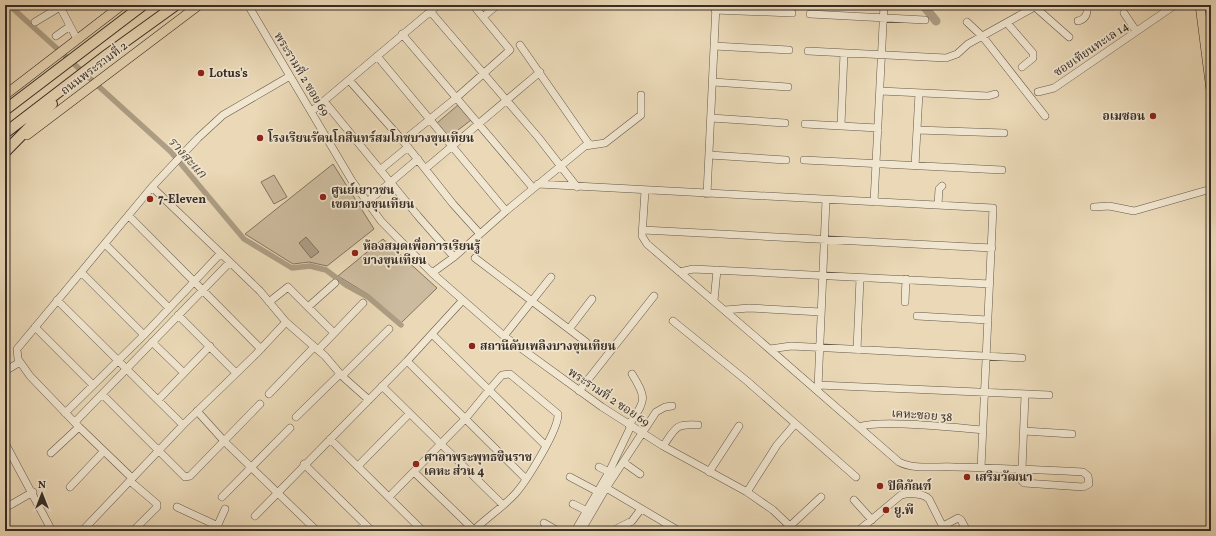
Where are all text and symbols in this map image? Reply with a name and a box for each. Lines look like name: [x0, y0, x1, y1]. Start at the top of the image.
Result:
street label: ซอยเทียนทะเล 14: [1051, 19, 1132, 81]
street label: พระรามที่ 2 ซอย 69: [270, 29, 334, 119]
street label: ถนนพระรามที่ 2: [57, 37, 131, 99]
place label: Lotus's: [209, 66, 248, 82]
marker: Lotus's: [196, 68, 206, 78]
place label: อเมซอน: [1102, 109, 1145, 125]
marker: อเมซอน: [1148, 111, 1158, 121]
place label: โรงเรียนรัตนโกสินทร์สมโภชบางขุนเทียน: [267, 129, 474, 147]
marker: โรงเรียนรัตนโกสินทร์สมโภชบางขุนเทียน: [255, 133, 265, 143]
water label: รางสะแก: [163, 134, 211, 184]
place label: ศูนย์เยาวชน เขตบางขุนเทียน: [331, 182, 414, 213]
place label: 7-Eleven: [158, 192, 206, 208]
marker: ศูนย์เยาวชน เขตบางขุนเทียน: [318, 192, 328, 202]
marker: 7-Eleven: [145, 194, 155, 204]
place label: ห้องสมุดเพื่อการเรียนรู้ บางขุนเทียน: [363, 237, 481, 269]
marker: ห้องสมุดเพื่อการเรียนรู้ บางขุนเทียน: [350, 248, 360, 258]
place label: สถานีดับเพลิงบางขุนเทียน: [480, 339, 616, 355]
marker: สถานีดับเพลิงบางขุนเทียน: [467, 341, 477, 351]
street label: พระรามที่ 2 ซอย 69: [564, 363, 654, 431]
street label: เคหะซอย 38: [891, 406, 953, 426]
place label: ศาลาพระพุทธชินราช เคหะ ส่วน 4: [424, 450, 532, 480]
marker: ศาลาพระพุทธชินราช เคหะ ส่วน 4: [411, 459, 421, 469]
place label: เสริมวัฒนา: [975, 470, 1033, 486]
marker: เสริมวัฒนา: [962, 472, 972, 482]
north arrow: [22, 474, 62, 514]
text: N: [38, 478, 46, 493]
place label: ปิติภัณฑ์: [888, 478, 932, 495]
marker: ปิติภัณฑ์: [875, 481, 885, 491]
place label: ยู.พี: [894, 503, 914, 519]
marker: ยู.พี: [881, 505, 891, 515]

